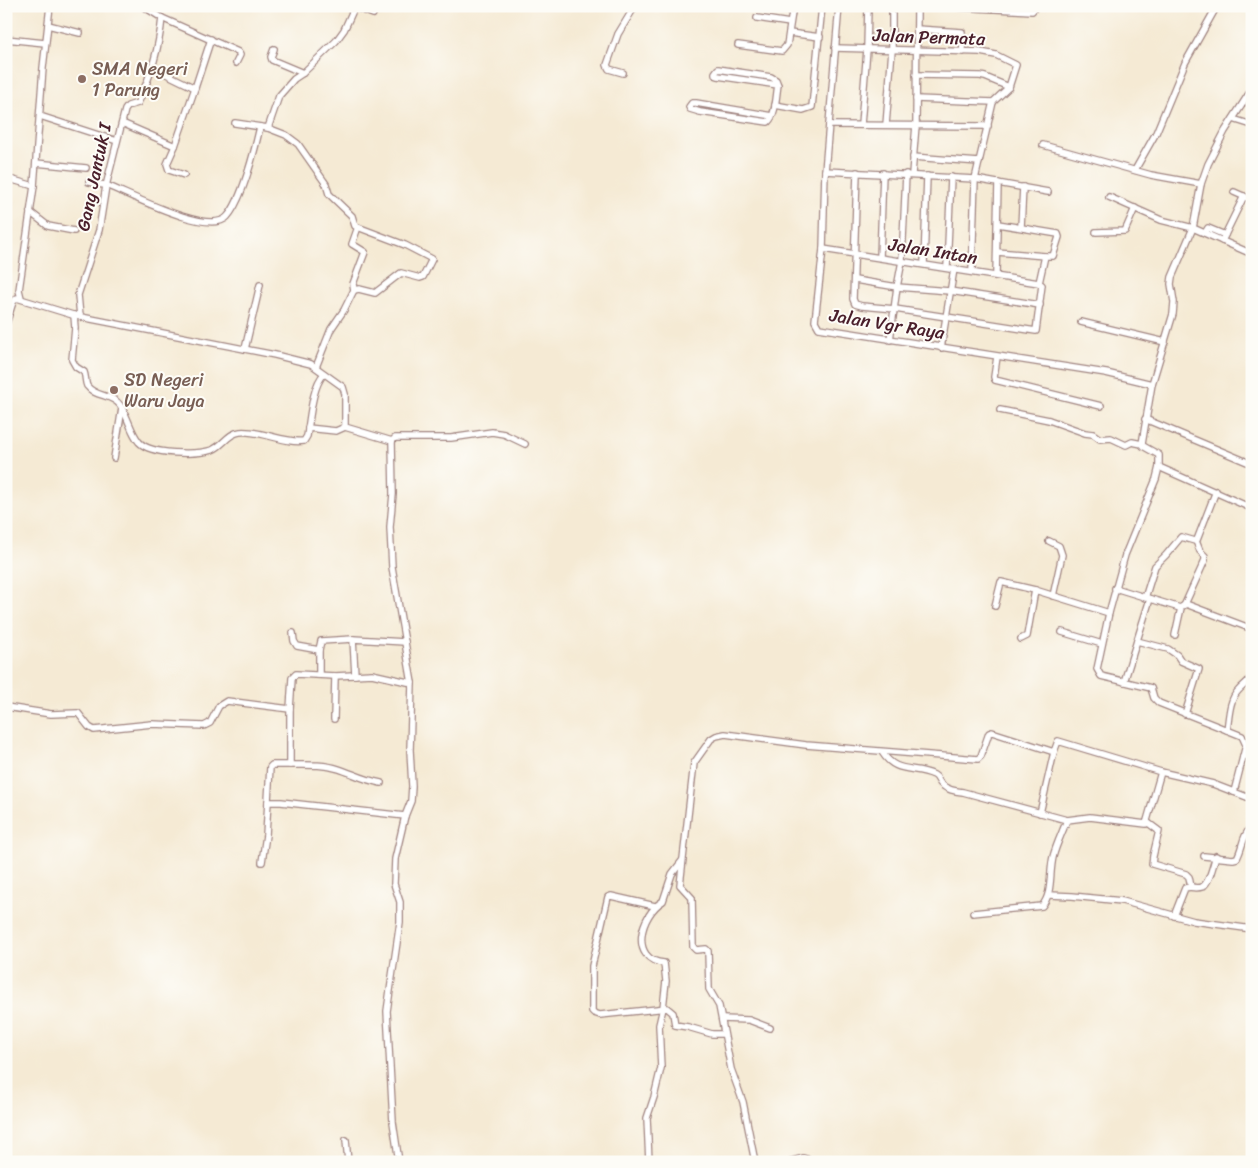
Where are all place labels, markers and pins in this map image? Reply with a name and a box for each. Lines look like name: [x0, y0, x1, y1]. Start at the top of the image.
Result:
place label: SMA Negeri 1 Parung: [92, 53, 189, 106]
marker: SMA Negeri 1 Parung: [76, 73, 88, 85]
place label: SD Negeri Waru Jaya: [124, 364, 204, 417]
marker: SD Negeri Waru Jaya: [108, 384, 120, 396]

